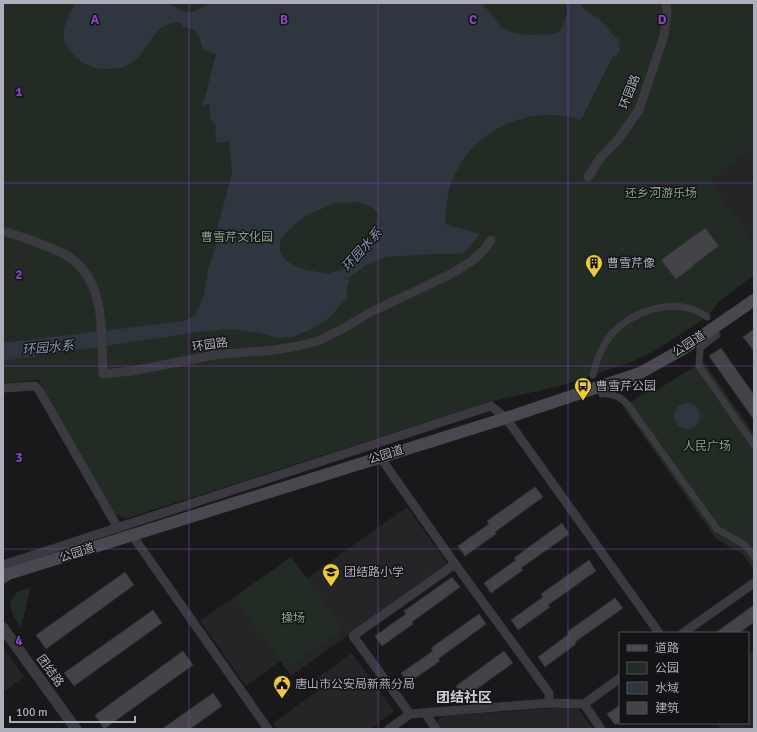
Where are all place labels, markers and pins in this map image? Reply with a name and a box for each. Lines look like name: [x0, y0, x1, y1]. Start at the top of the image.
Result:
building icon: 曹雪芹像: [584, 253, 604, 278]
place label: 曹雪芹像: [607, 256, 655, 271]
bus stop icon: 曹雪芹公园: [573, 376, 593, 401]
place label: 曹雪芹公园: [596, 379, 656, 394]
school or university icon: 团结路小学: [321, 562, 341, 587]
place label: 团结路小学: [344, 565, 404, 580]
public building icon: 唐山市公安局新燕分局: [272, 674, 292, 699]
place label: 唐山市公安局新燕分局: [295, 677, 415, 692]

